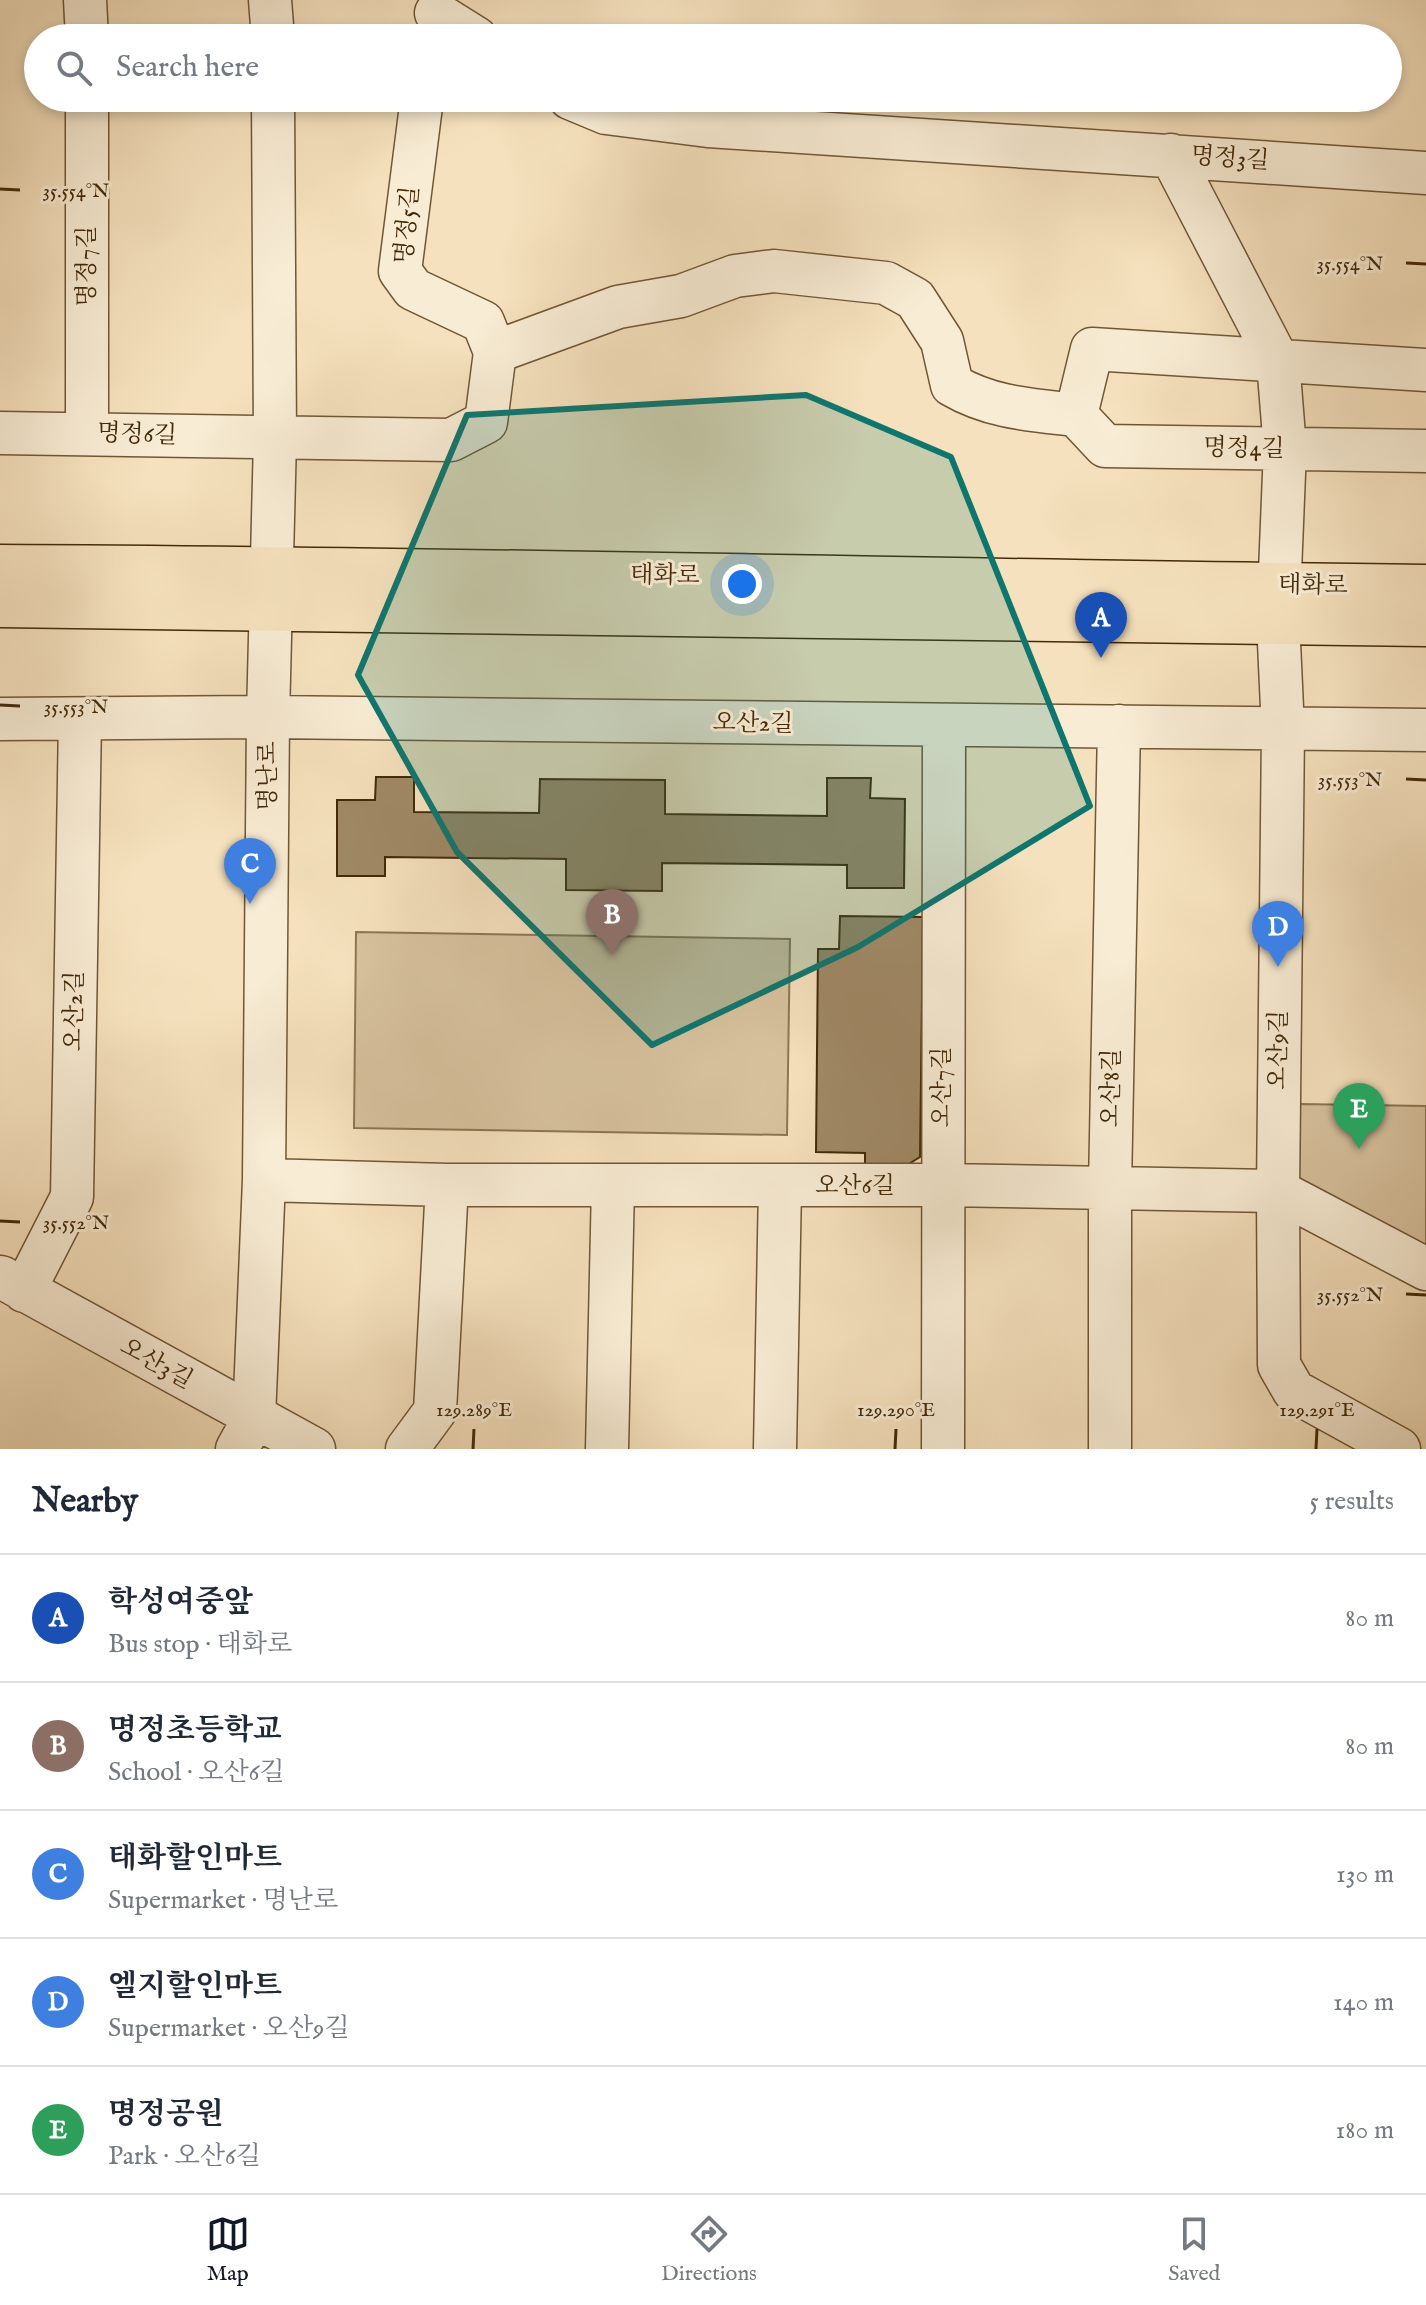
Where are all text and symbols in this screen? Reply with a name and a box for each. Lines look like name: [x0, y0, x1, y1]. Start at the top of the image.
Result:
search box: [24, 24, 1402, 112]
icon: search: [52, 46, 96, 90]
text: Search here: [116, 49, 259, 87]
street label: 명정3길: [1190, 141, 1270, 177]
text: 35.554°N: [43, 179, 109, 204]
street label: 명정5길: [389, 185, 427, 265]
street label: 명정7길: [72, 226, 103, 306]
text: 35.554°N: [1317, 252, 1383, 277]
street label: 명정6길: [97, 418, 177, 452]
street label: 명정4길: [1203, 433, 1285, 465]
street label: 태화로: [630, 560, 700, 592]
your location: [722, 564, 762, 604]
street label: 태화로: [1278, 570, 1348, 602]
pin: A: [1075, 592, 1127, 658]
text: 35.553°N: [44, 695, 108, 720]
street label: 오산2길: [712, 708, 794, 740]
street label: 명난로: [253, 741, 284, 811]
text: 35.553°N: [1318, 768, 1382, 793]
pin: C: [224, 838, 276, 904]
pin: B: [586, 889, 638, 955]
pin: D: [1252, 901, 1304, 967]
street label: 오산2길: [59, 970, 91, 1052]
street label: 오산9길: [1263, 1010, 1295, 1090]
street label: 오산7길: [927, 1047, 958, 1127]
street label: 오산8길: [1096, 1048, 1128, 1128]
pin: E: [1333, 1083, 1385, 1149]
street label: 오산6길: [815, 1171, 895, 1202]
text: 35.552°N: [43, 1211, 109, 1236]
text: 35.552°N: [1317, 1283, 1383, 1308]
street label: 오산3길: [114, 1331, 198, 1397]
text: 129.289°E: [436, 1398, 512, 1423]
text: 129.290°E: [857, 1398, 935, 1423]
text: 129.291°E: [1279, 1398, 1355, 1423]
text: Nearby: [32, 1480, 138, 1523]
text: 5 results: [1310, 1485, 1394, 1518]
text: 학성여중앞: [108, 1584, 253, 1622]
text: A: [49, 1602, 67, 1635]
text: 80 m: [1345, 1602, 1394, 1635]
text: Bus stop · 태화로: [108, 1628, 292, 1661]
text: 명정초등학교: [108, 1712, 282, 1750]
text: B: [49, 1730, 67, 1763]
text: 80 m: [1345, 1730, 1394, 1763]
text: School · 오산6길: [108, 1756, 285, 1789]
text: 태화할인마트: [108, 1840, 282, 1878]
text: C: [49, 1858, 67, 1891]
text: 130 m: [1336, 1858, 1394, 1891]
text: Supermarket · 명난로: [108, 1884, 338, 1917]
text: 엘지할인마트: [108, 1968, 282, 2006]
text: D: [48, 1986, 68, 2019]
text: 140 m: [1333, 1986, 1394, 2019]
text: Supermarket · 오산9길: [108, 2012, 350, 2045]
text: 명정공원: [108, 2096, 224, 2134]
text: E: [49, 2114, 67, 2147]
text: 180 m: [1336, 2114, 1394, 2147]
text: Park · 오산6길: [108, 2140, 261, 2173]
tab: Map: [206, 2212, 250, 2288]
tab: Directions: [661, 2212, 757, 2288]
tab: Saved: [1168, 2212, 1220, 2288]

